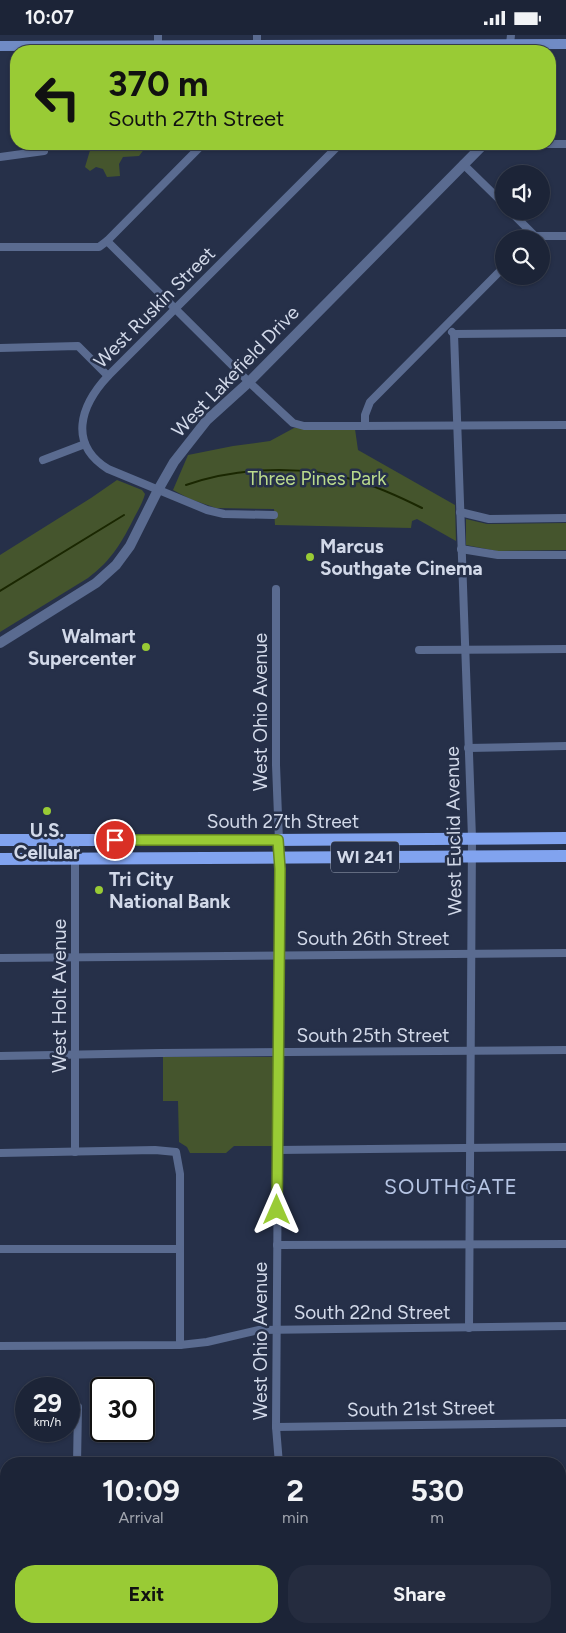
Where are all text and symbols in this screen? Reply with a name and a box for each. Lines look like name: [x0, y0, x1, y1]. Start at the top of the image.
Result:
text: 10:07: [25, 6, 74, 29]
text: 370 m: [108, 63, 208, 105]
icon: left: [25, 65, 90, 130]
text: South 27th Street: [108, 105, 284, 132]
map controls: [495, 165, 550, 285]
button: sound: [495, 165, 550, 220]
button: search: [495, 230, 550, 285]
street label: West Ruskin Street: [89, 242, 220, 373]
street label: West Lakefield Drive: [167, 301, 304, 442]
park label: Three Pines Park: [247, 467, 387, 490]
place label: Marcus Southgate Cinema: [320, 535, 483, 580]
marker: Marcus Southgate Cinema: [304, 551, 316, 563]
place label: Walmart Supercenter: [28, 625, 136, 670]
street label: West Ohio Avenue: [249, 633, 272, 791]
marker: Walmart Supercenter: [140, 641, 152, 653]
street label: West Euclid Avenue: [441, 746, 466, 916]
marker: U.S. Cellular: [41, 805, 53, 817]
street label: South 27th Street: [207, 810, 359, 833]
place label: U.S. Cellular: [14, 819, 80, 864]
pin: [94, 819, 136, 861]
icon: arrive: [101, 826, 129, 854]
road number: WI 241: [331, 841, 399, 873]
place label: Tri City National Bank: [109, 868, 231, 913]
marker: Tri City National Bank: [93, 884, 105, 896]
street label: West Holt Avenue: [48, 919, 71, 1073]
street label: South 26th Street: [297, 927, 449, 950]
street label: South 25th Street: [297, 1024, 450, 1047]
district label: SOUTHGATE: [384, 1174, 518, 1199]
position arrow: [250, 1183, 302, 1235]
street label: West Ohio Avenue: [249, 1262, 272, 1420]
street label: South 22nd Street: [294, 1301, 450, 1324]
speed limit sign: 30: [90, 1377, 155, 1442]
text: 29: [33, 1388, 62, 1418]
street label: South 21st Street: [347, 1396, 495, 1421]
text: km/h: [34, 1415, 61, 1429]
text: 10:09: [102, 1472, 180, 1509]
text: 2: [287, 1472, 304, 1509]
text: 530: [410, 1472, 464, 1509]
text: Arrival: [118, 1508, 164, 1527]
text: min: [282, 1508, 308, 1527]
text: m: [430, 1508, 444, 1527]
button: Exit: [15, 1565, 278, 1623]
button: Share: [288, 1565, 551, 1623]

